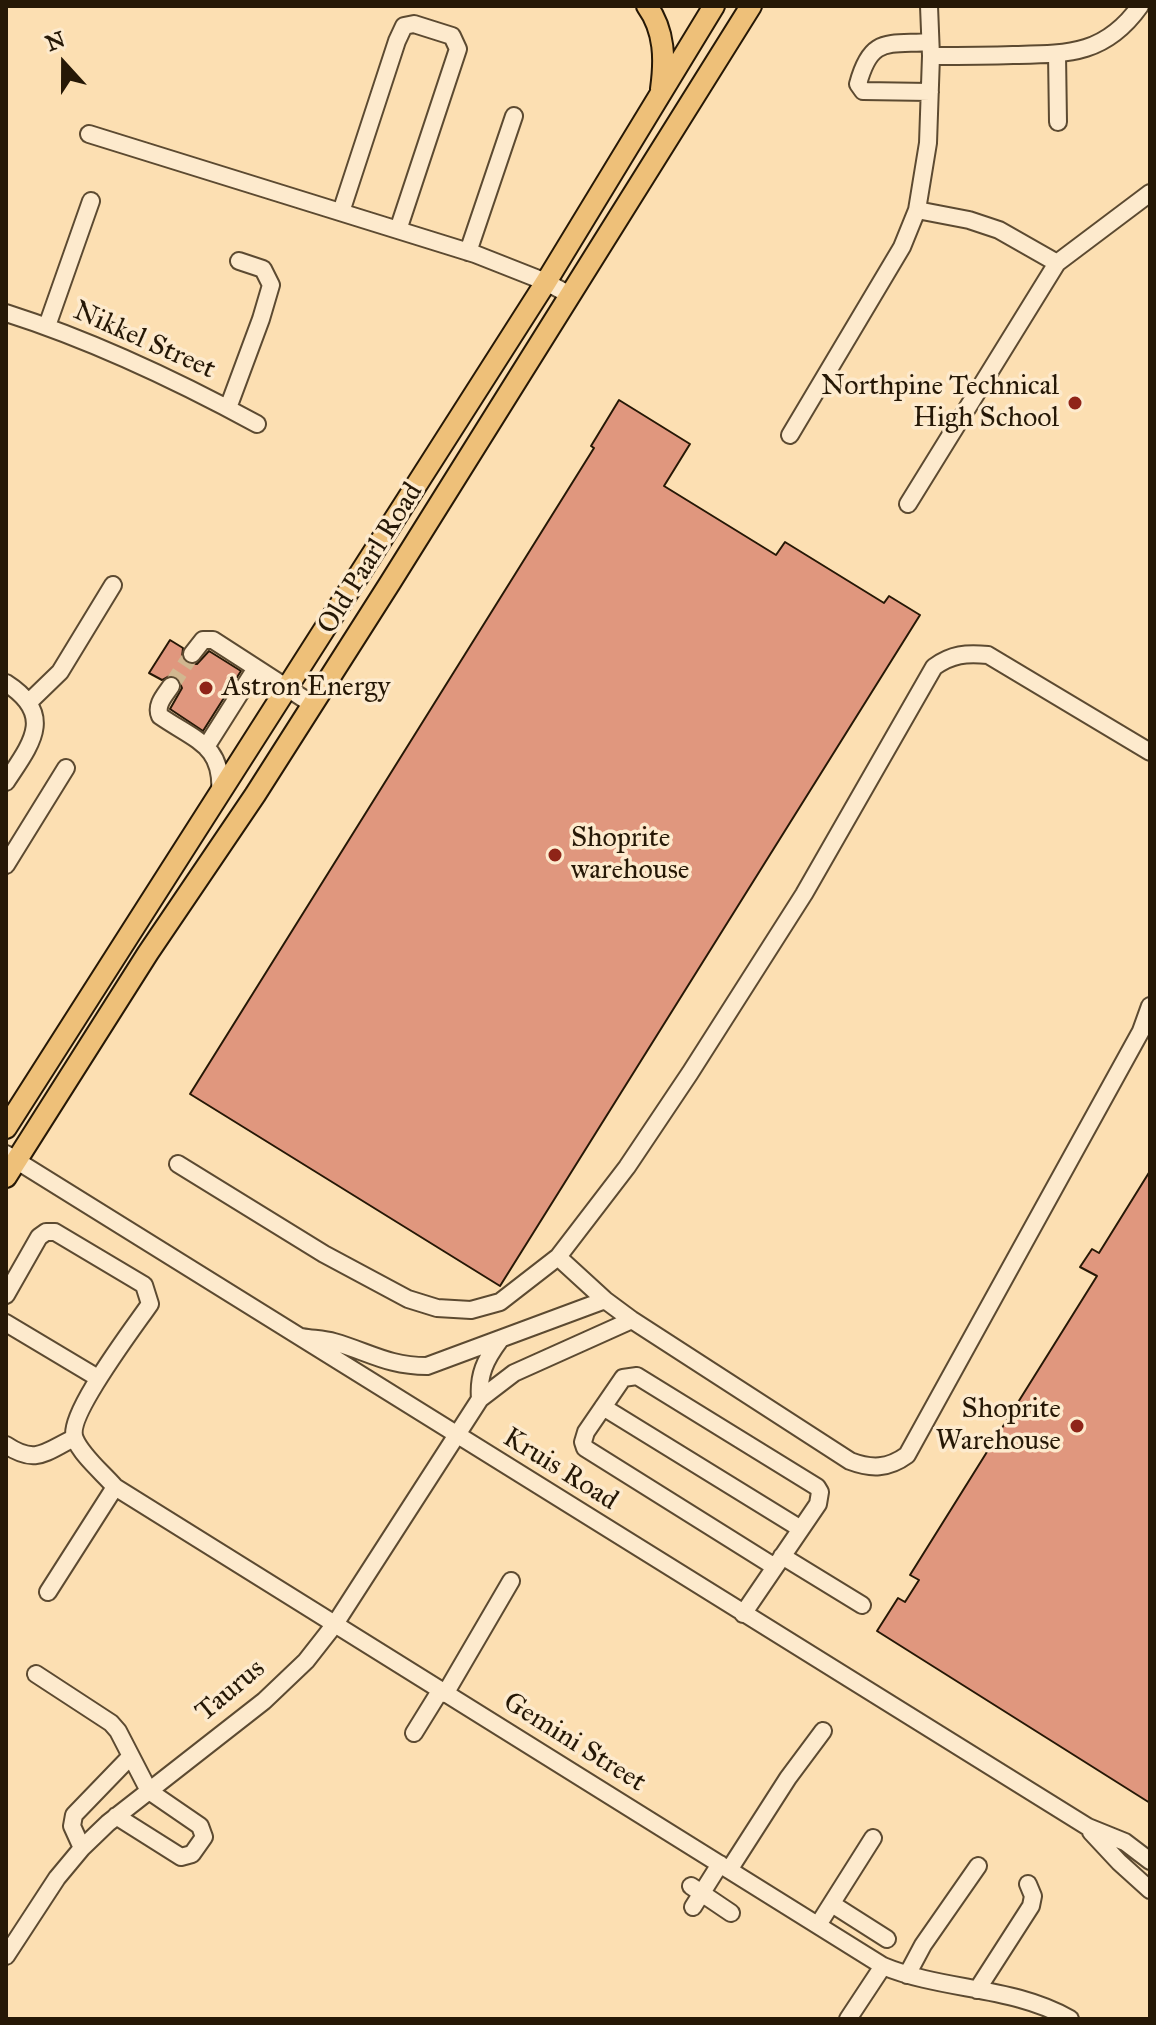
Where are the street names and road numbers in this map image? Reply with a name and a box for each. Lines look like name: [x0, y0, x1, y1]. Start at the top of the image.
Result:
street label: Nikkel Street: [68, 295, 220, 387]
street label: Old Paarl Road: [311, 477, 431, 641]
street label: Kruis Road: [496, 1422, 624, 1518]
street label: Taurus: [190, 1652, 272, 1730]
street label: Gemini Street: [496, 1686, 652, 1800]

